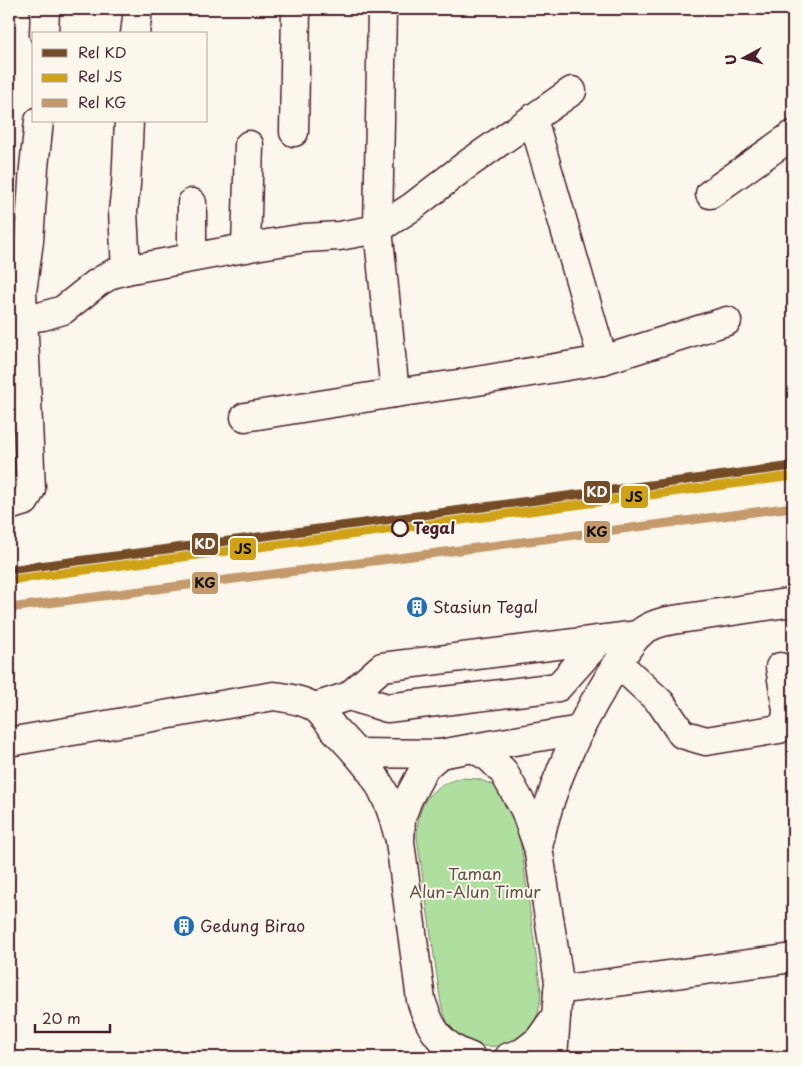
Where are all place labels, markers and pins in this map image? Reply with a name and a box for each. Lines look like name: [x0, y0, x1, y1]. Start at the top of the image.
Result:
place label: Tegal: [413, 515, 455, 539]
marker: Tegal: [391, 519, 409, 537]
place label: Stasiun Tegal: [433, 594, 538, 618]
building icon: Stasiun Tegal: [405, 595, 429, 619]
place label: Gedung Birao: [200, 913, 305, 937]
building icon: Gedung Birao: [172, 914, 196, 938]

